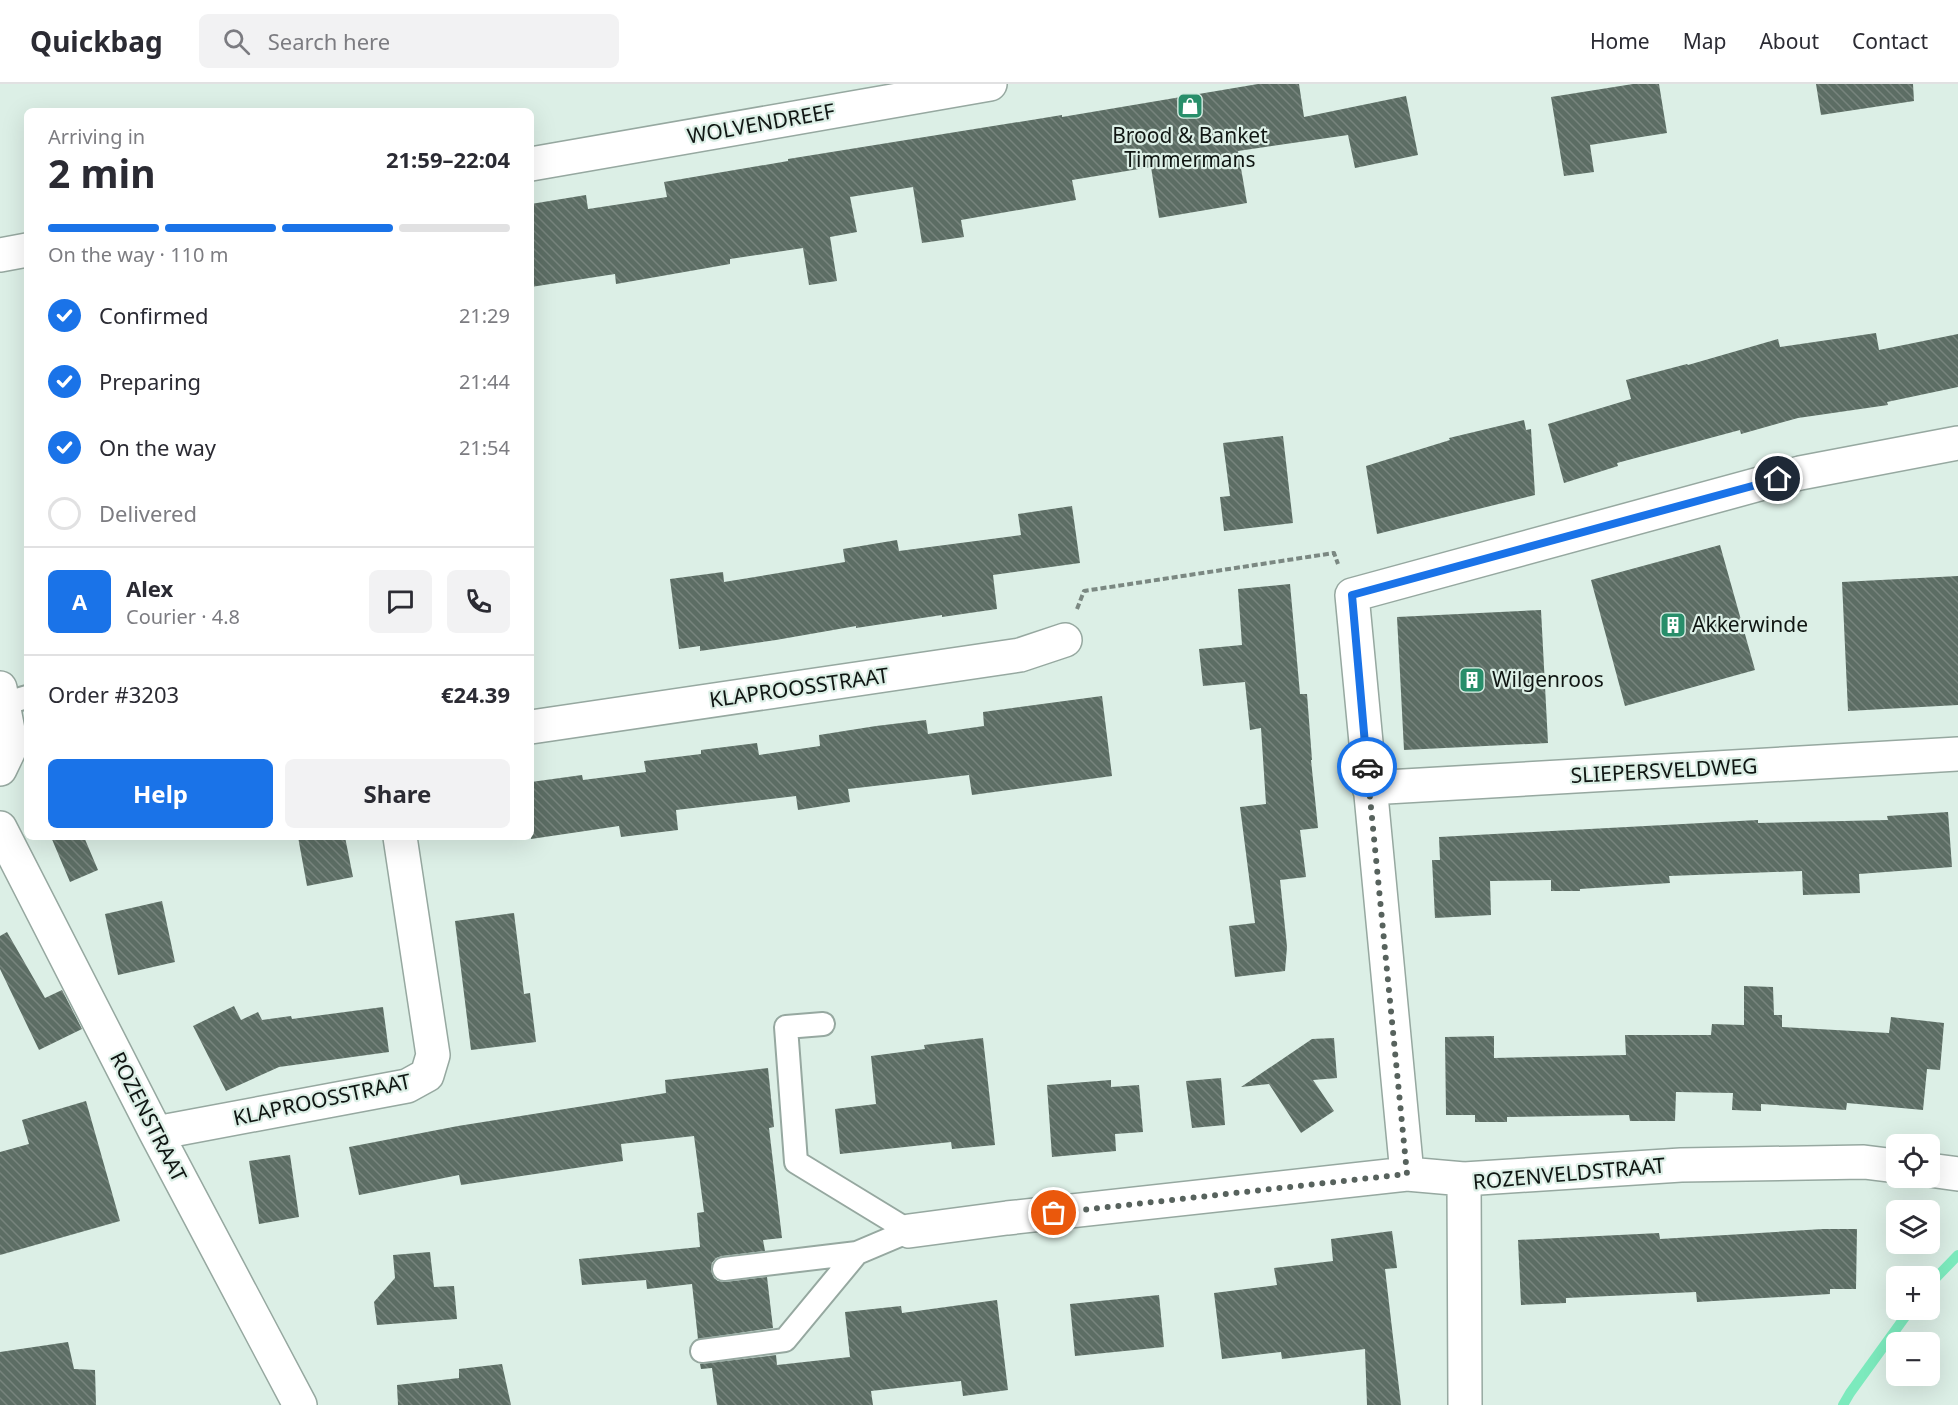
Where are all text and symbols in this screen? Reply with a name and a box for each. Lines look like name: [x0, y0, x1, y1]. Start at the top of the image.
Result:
search box: [199, 14, 619, 68]
text: Quickbag: [30, 22, 163, 60]
icon: search: [220, 25, 253, 58]
text: Search here: [268, 26, 390, 56]
text: Home: [1590, 27, 1650, 55]
text: Map: [1683, 27, 1726, 55]
text: About: [1759, 27, 1819, 55]
text: Contact: [1852, 27, 1928, 55]
shop icon: Brood & Banket Timmermans: [1175, 91, 1205, 121]
street label: WOLVENDREEF: [685, 96, 837, 150]
place label: Brood & Banket Timmermans: [1112, 121, 1268, 173]
text: Arriving in: [48, 123, 145, 150]
text: 21:59–22:04: [386, 144, 510, 174]
text: 2 min: [48, 146, 155, 199]
text: On the way · 110 m: [48, 241, 228, 268]
icon: check: [48, 299, 81, 332]
text: Confirmed: [99, 300, 209, 330]
text: 21:29: [459, 302, 510, 329]
icon: check: [48, 365, 81, 398]
text: Preparing: [99, 366, 201, 396]
text: 21:44: [459, 368, 510, 395]
icon: check: [48, 431, 81, 464]
text: On the way: [99, 432, 216, 462]
text: 21:54: [459, 434, 510, 461]
pin: [1752, 453, 1803, 504]
icon: home: [1761, 462, 1794, 495]
text: Delivered: [99, 498, 197, 528]
button: chat: [369, 570, 432, 633]
button: phone: [447, 570, 510, 633]
text: Alex: [126, 573, 173, 603]
text: A: [72, 586, 87, 616]
text: Courier · 4.8: [126, 603, 240, 630]
building icon: Akkerwinde: [1658, 610, 1688, 640]
place label: Akkerwinde: [1692, 610, 1808, 638]
street label: KLAPROOSSTRAAT: [707, 661, 891, 713]
building icon: Wilgenroos: [1457, 665, 1487, 695]
place label: Wilgenroos: [1492, 665, 1604, 693]
text: Order #3203: [48, 679, 179, 709]
text: €24.39: [441, 679, 510, 709]
courier: [1337, 737, 1397, 797]
icon: car: [1351, 751, 1384, 784]
street label: SLIEPERSVELDWEG: [1570, 751, 1758, 789]
button: Help: [48, 759, 273, 828]
button: Share: [285, 759, 510, 828]
street label: ROZENSTRAAT: [104, 1047, 194, 1187]
street label: KLAPROOSSTRAAT: [230, 1066, 413, 1132]
map controls: [1886, 1134, 1940, 1386]
button: locate: [1886, 1134, 1940, 1188]
street label: ROZENVELDSTRAAT: [1472, 1151, 1666, 1195]
pin: [1028, 1187, 1079, 1238]
icon: bag: [1037, 1196, 1070, 1229]
button: layers: [1886, 1200, 1940, 1254]
button: +: [1886, 1266, 1940, 1320]
button: −: [1886, 1332, 1940, 1386]

